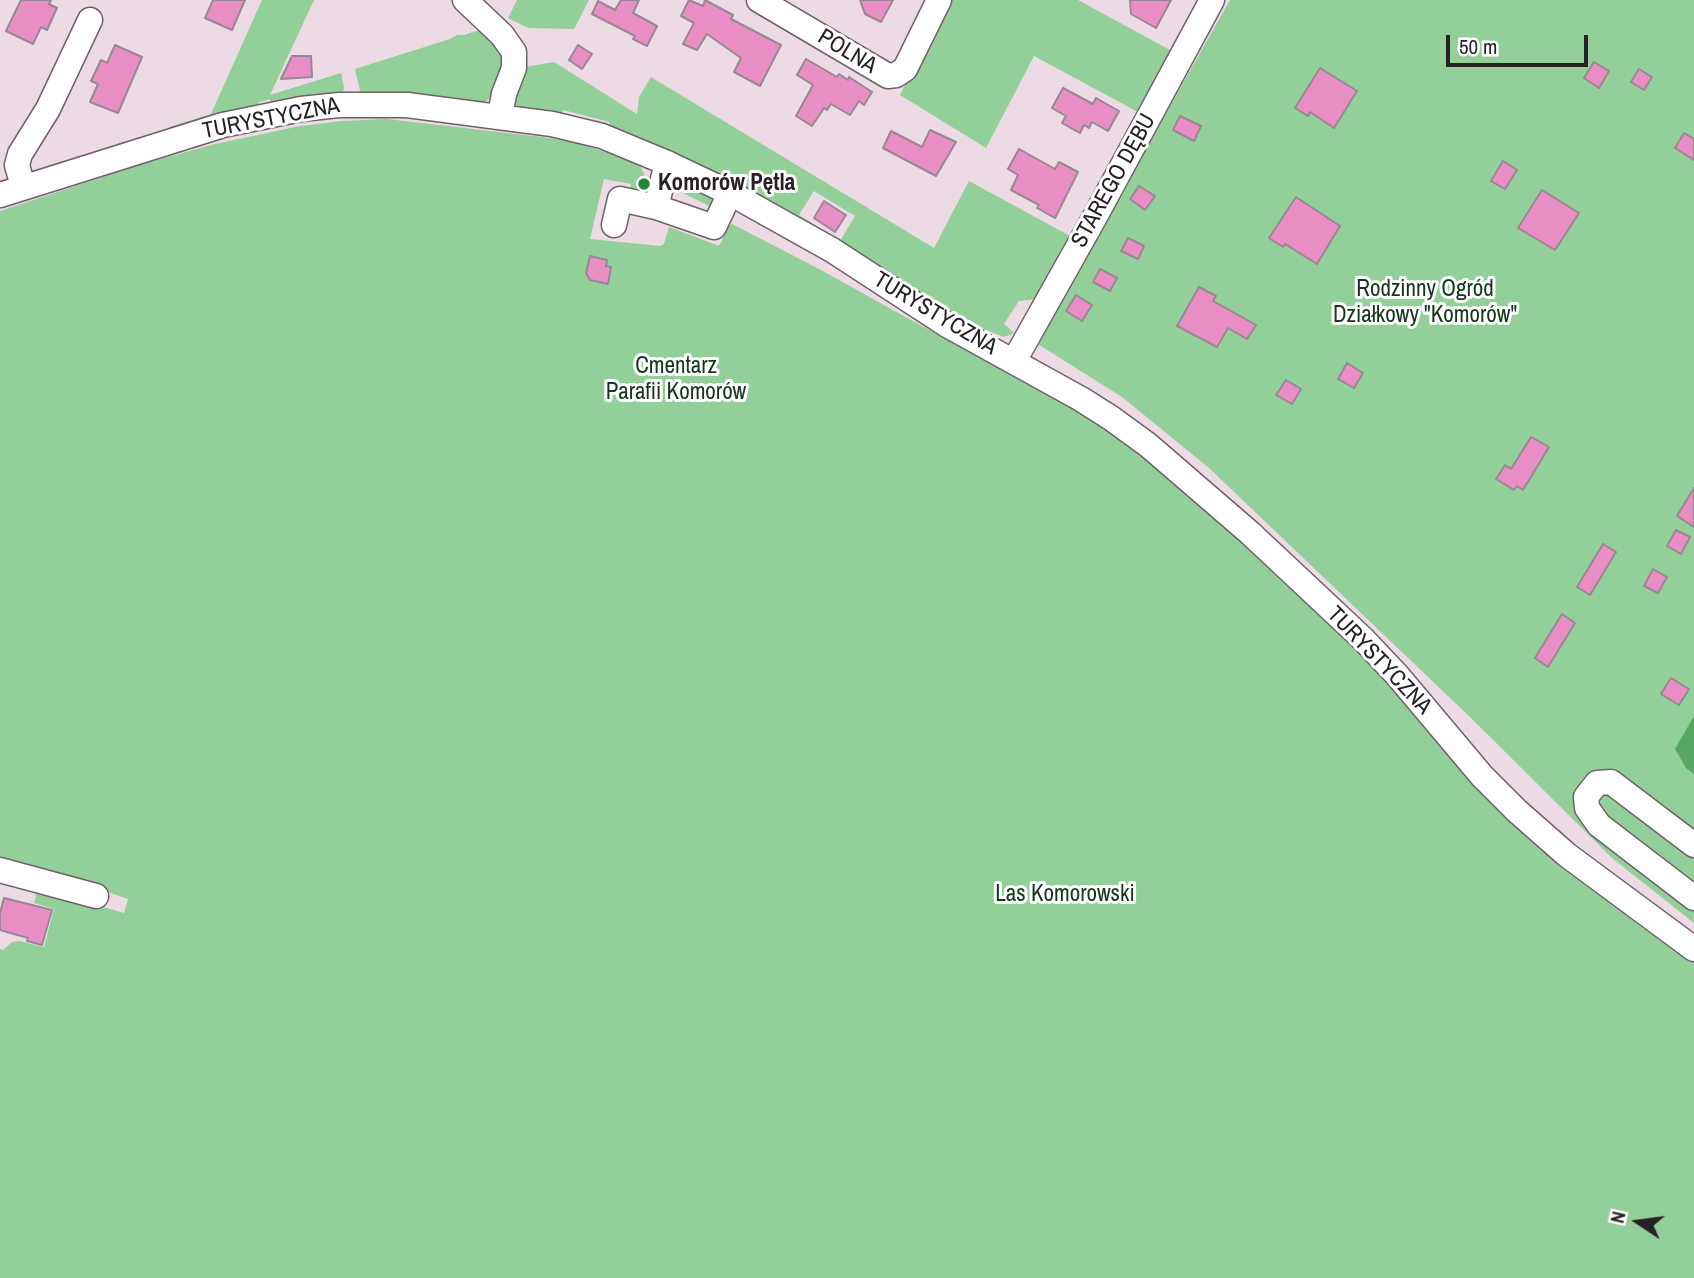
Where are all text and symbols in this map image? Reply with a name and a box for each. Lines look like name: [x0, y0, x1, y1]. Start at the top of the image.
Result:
scale bar: [1449, 21, 1591, 65]
street label: POLNA: [812, 24, 882, 80]
text: 50 m: [1459, 32, 1497, 61]
street label: TURYSTYCZNA: [200, 92, 342, 146]
street label: STAREGO DĘBU: [1066, 109, 1162, 253]
place label: Komorów Pętla: [658, 170, 795, 198]
marker: Komorów Pętla: [636, 176, 652, 192]
street label: TURYSTYCZNA: [868, 266, 1002, 362]
park label: Rodzinny Ogród Działkowy "Komorów": [1333, 276, 1517, 330]
park label: Cmentarz Parafii Komorów: [606, 353, 746, 407]
street label: TURYSTYCZNA: [1321, 601, 1437, 721]
park label: Las Komorowski: [995, 881, 1135, 909]
north arrow: [1603, 1187, 1673, 1257]
text: N: [1604, 1209, 1631, 1226]

